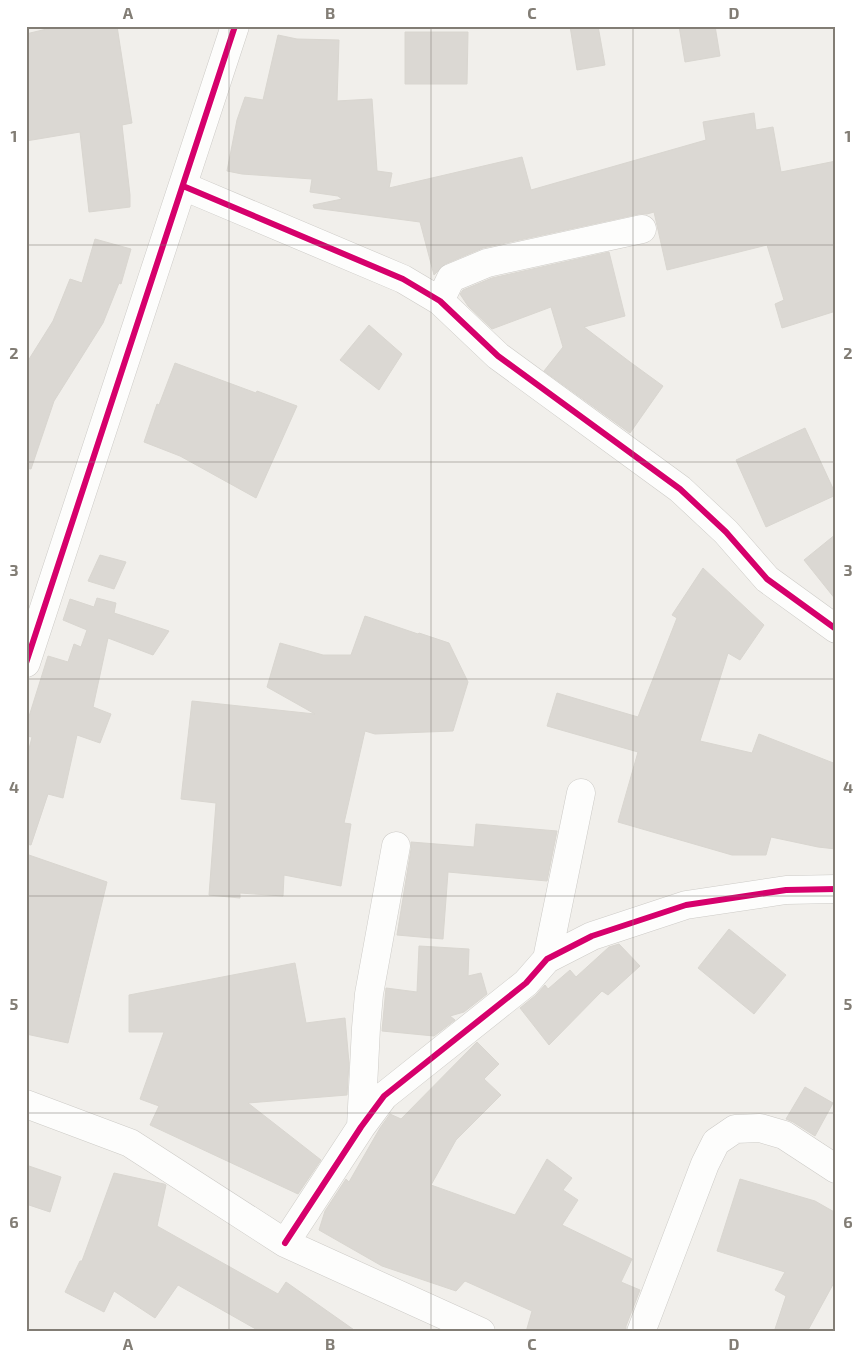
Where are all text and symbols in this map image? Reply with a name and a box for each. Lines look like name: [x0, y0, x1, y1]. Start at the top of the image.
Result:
text: A: [123, 3, 134, 22]
text: B: [325, 3, 335, 22]
text: C: [527, 3, 537, 22]
text: D: [729, 3, 740, 22]
text: 1: [11, 126, 17, 145]
text: 1: [845, 126, 851, 145]
text: 2: [9, 343, 19, 362]
text: 2: [843, 343, 853, 362]
text: 3: [9, 560, 19, 579]
text: 3: [843, 560, 853, 579]
text: 4: [9, 777, 19, 796]
text: 4: [843, 777, 853, 796]
text: 5: [10, 994, 19, 1013]
text: 5: [844, 994, 853, 1013]
text: 6: [9, 1212, 19, 1231]
text: 6: [843, 1212, 853, 1231]
text: A: [123, 1334, 134, 1353]
text: B: [325, 1334, 335, 1353]
text: C: [527, 1334, 537, 1353]
text: D: [729, 1334, 740, 1353]

